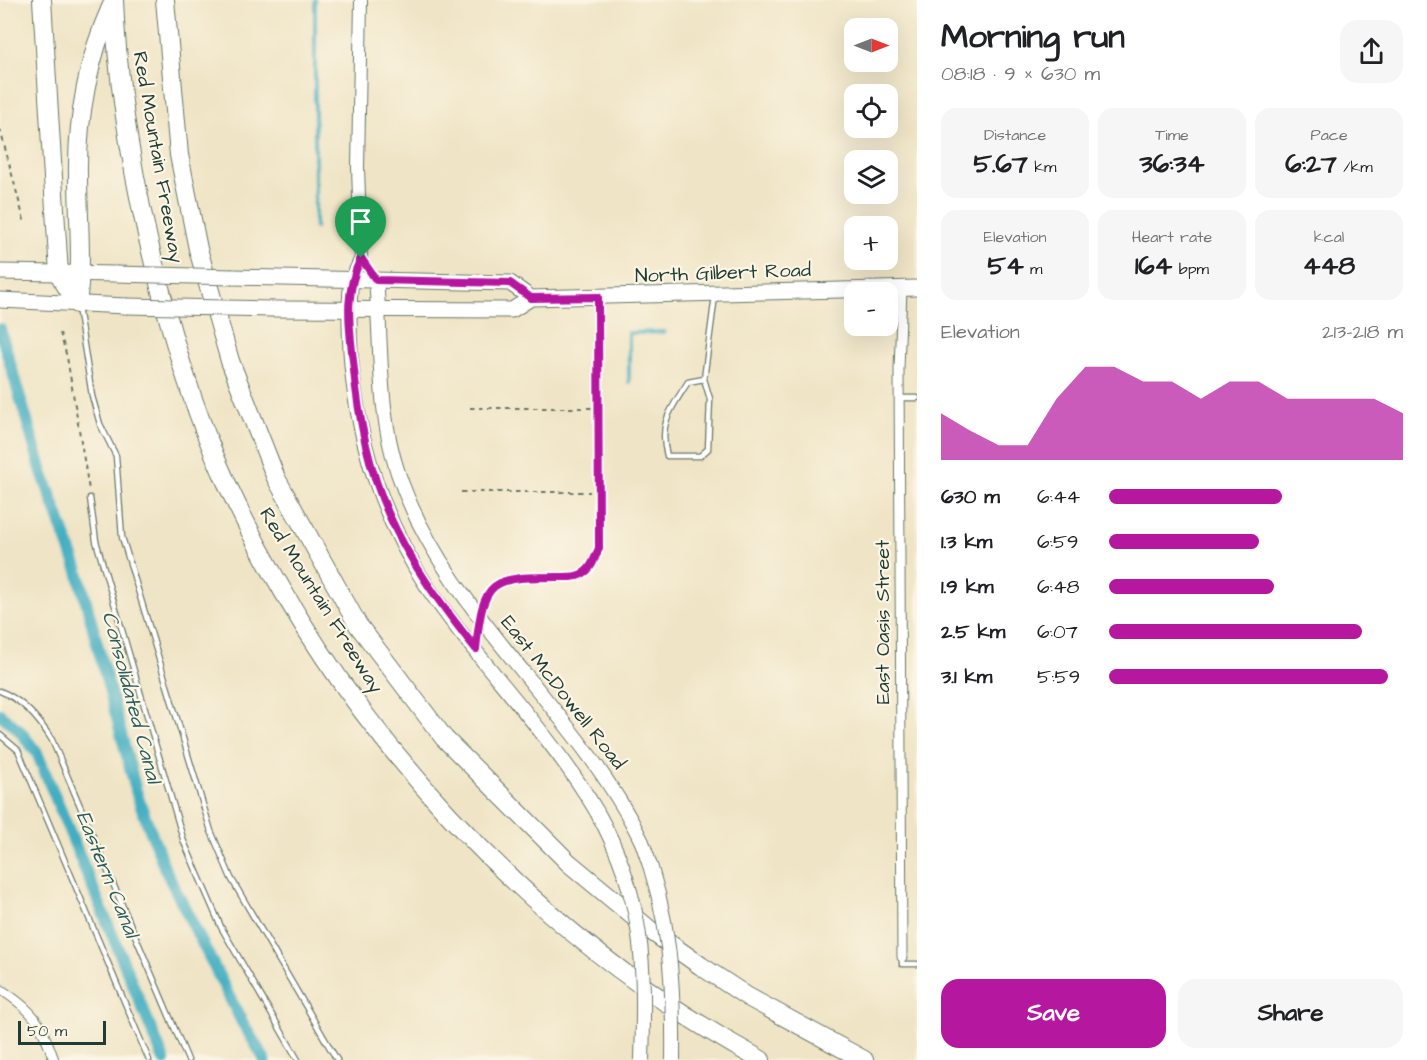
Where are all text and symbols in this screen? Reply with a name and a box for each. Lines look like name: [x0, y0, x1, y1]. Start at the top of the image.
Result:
text: Morning run: [941, 14, 1125, 60]
north arrow: [844, 18, 898, 72]
map controls: [844, 18, 898, 336]
button: share: [1340, 20, 1403, 83]
street label: Red Mountain Freeway: [125, 49, 190, 265]
text: 08:18 · 9 × 630 m: [941, 60, 1100, 88]
button: locate: [844, 84, 898, 138]
text: Distance: [984, 124, 1046, 146]
text: Time: [1155, 124, 1189, 146]
text: Pace: [1310, 124, 1348, 146]
text: 5.67: [973, 146, 1028, 182]
text: 36:34: [1140, 146, 1204, 182]
text: 6:27: [1285, 146, 1337, 182]
button: layers: [844, 150, 898, 204]
text: km: [1028, 156, 1057, 178]
text: /km: [1337, 156, 1373, 178]
pin: [335, 196, 386, 258]
icon: arrive: [344, 205, 377, 238]
button: +: [844, 216, 898, 270]
text: Elevation: [984, 226, 1046, 248]
text: Heart rate: [1132, 226, 1212, 248]
text: kcal: [1314, 226, 1344, 248]
text: 54: [988, 248, 1024, 284]
text: 164: [1135, 248, 1172, 284]
text: 448: [1303, 248, 1355, 284]
street label: North Gilbert Road: [635, 256, 811, 290]
text: m: [1024, 258, 1042, 280]
text: bpm: [1172, 258, 1209, 280]
button: −: [844, 282, 898, 336]
text: Elevation: [941, 318, 1020, 346]
text: 213–218 m: [1322, 318, 1403, 346]
text: 630 m: [941, 483, 1000, 511]
text: 6:44: [1037, 483, 1080, 511]
street label: Red Mountain Freeway: [252, 502, 390, 699]
text: 1.3 km: [941, 528, 992, 556]
text: 6:59: [1037, 528, 1078, 556]
street label: East Oasis Street: [869, 540, 897, 704]
text: 1.9 km: [941, 573, 994, 601]
text: 6:48: [1037, 573, 1079, 601]
water label: Consolidated Canal: [95, 608, 169, 789]
street label: East McDowell Road: [494, 610, 632, 776]
text: 2.5 km: [941, 618, 1005, 646]
text: 6:07: [1037, 618, 1078, 646]
text: 3.1 km: [941, 663, 992, 691]
text: 5:59: [1037, 663, 1080, 691]
water label: Eastern Canal: [69, 807, 147, 944]
button: Save: [941, 979, 1166, 1048]
button: Share: [1178, 979, 1403, 1048]
scale bar: [18, 1018, 106, 1046]
text: 50 m: [27, 1020, 67, 1042]

